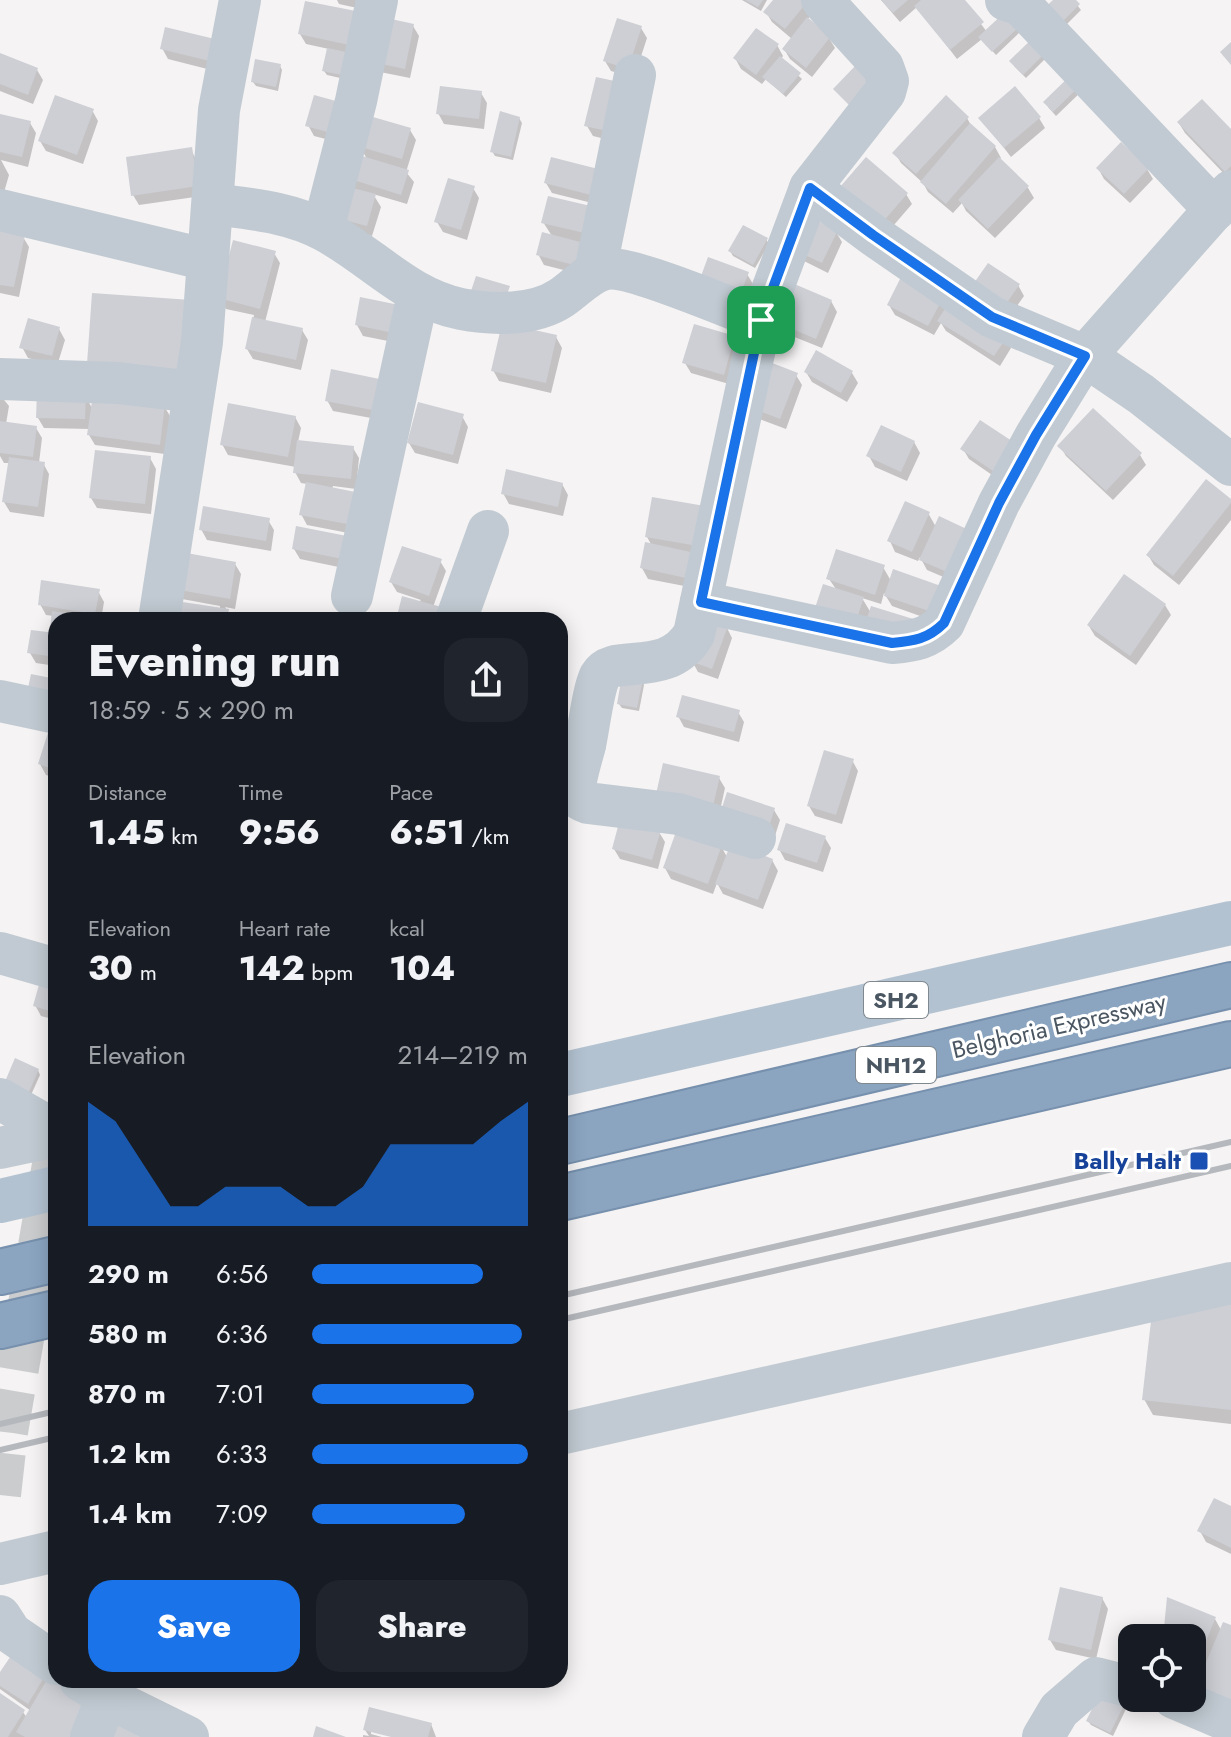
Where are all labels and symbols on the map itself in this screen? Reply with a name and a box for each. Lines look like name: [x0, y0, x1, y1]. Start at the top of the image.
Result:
pin: [727, 286, 795, 354]
road number: SH2: [864, 982, 928, 1018]
street label: Belghoria Expressway: [948, 984, 1170, 1067]
road number: NH12: [856, 1047, 936, 1083]
place label: Bally Halt: [1074, 1143, 1181, 1178]
marker: Bally Halt: [1188, 1150, 1210, 1172]

